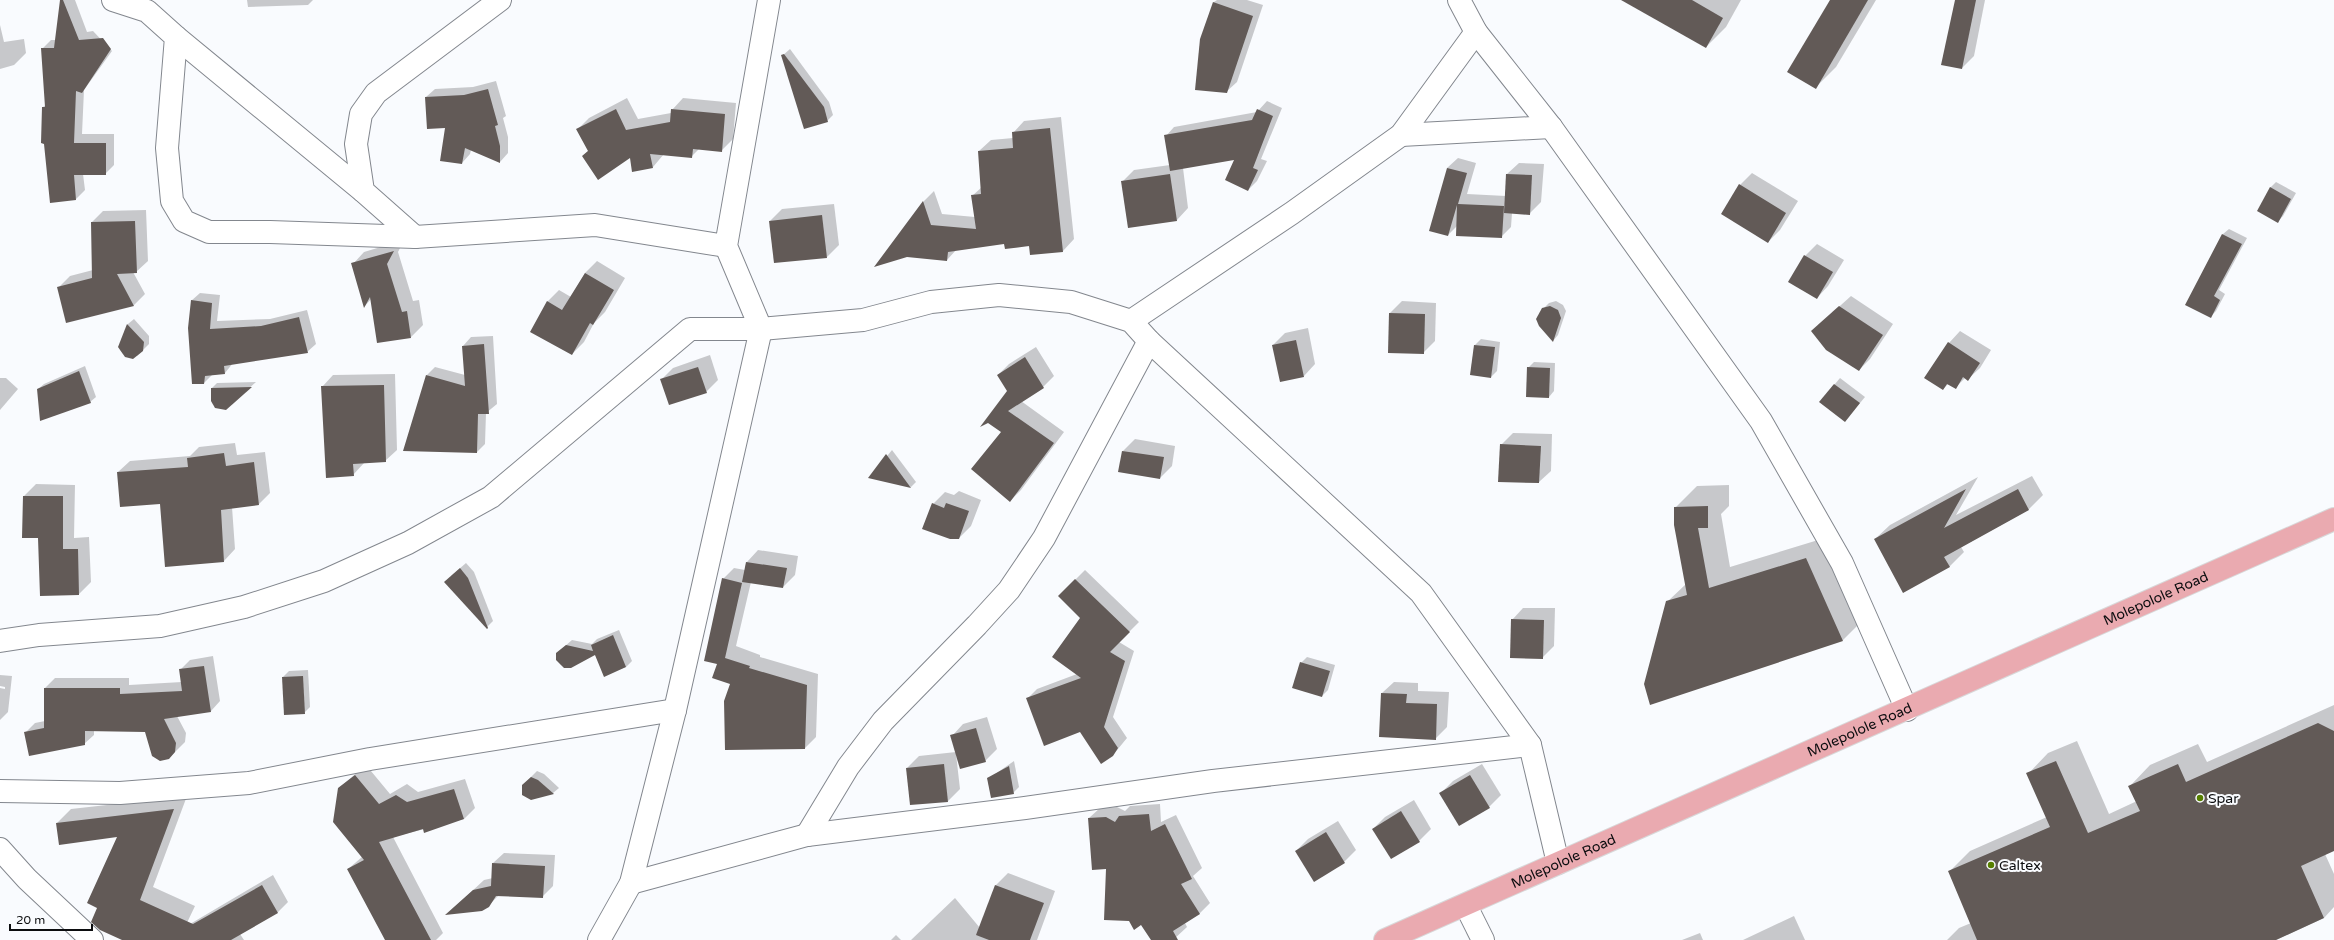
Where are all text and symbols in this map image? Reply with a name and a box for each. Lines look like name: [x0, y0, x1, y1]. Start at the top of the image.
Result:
street label: Molepolole Road: [2101, 567, 2211, 629]
street label: Molepolole Road: [1804, 699, 1914, 760]
place label: Spar: [2208, 790, 2239, 807]
marker: Spar: [2195, 793, 2205, 803]
street label: Molepolole Road: [1508, 830, 1618, 892]
place label: Caltex: [1999, 857, 2041, 874]
marker: Caltex: [1986, 860, 1996, 870]
scale bar: [10, 906, 92, 932]
text: 20 m: [16, 913, 45, 927]

